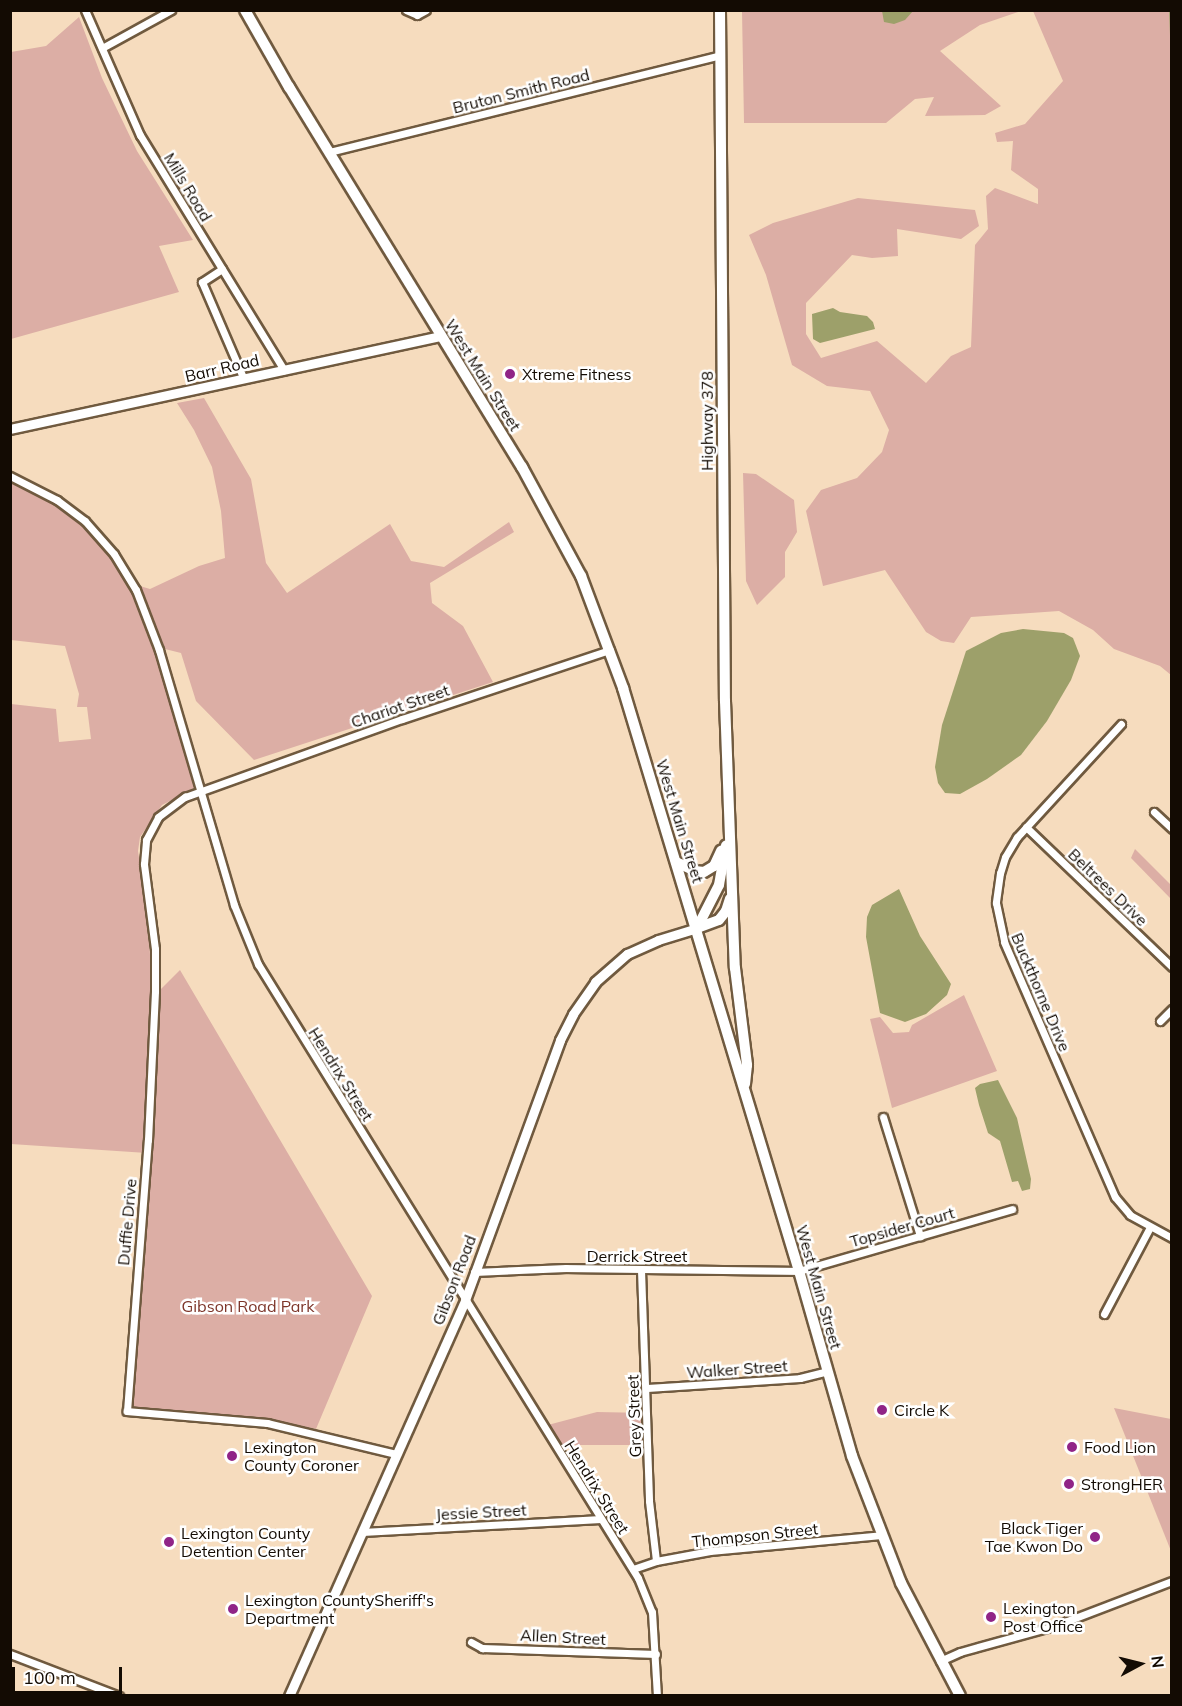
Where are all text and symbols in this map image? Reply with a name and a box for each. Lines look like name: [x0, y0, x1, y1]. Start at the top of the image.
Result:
street label: Bruton Smith Road: [451, 65, 591, 117]
street label: Mills Road: [160, 149, 216, 225]
street label: West Main Street: [441, 316, 525, 434]
street label: Barr Road: [183, 350, 261, 386]
place label: Xtreme Fitness: [522, 364, 631, 384]
marker: Xtreme Fitness: [503, 367, 517, 381]
street label: Highway 378: [697, 371, 717, 471]
street label: Chariot Street: [348, 680, 452, 732]
street label: West Main Street: [652, 757, 708, 885]
street label: Beltrees Drive: [1064, 844, 1152, 930]
street label: Buckthorne Drive: [1007, 930, 1075, 1054]
street label: Hendrix Street: [305, 1024, 377, 1124]
street label: Duffie Drive: [114, 1178, 140, 1266]
street label: Topsider Court: [848, 1203, 956, 1251]
street label: West Main Street: [792, 1223, 846, 1351]
street label: Gibson Road: [428, 1232, 480, 1328]
street label: Derrick Street: [587, 1246, 687, 1266]
park label: Gibson Road Park: [182, 1296, 314, 1316]
street label: Walker Street: [686, 1356, 788, 1382]
street label: Grey Street: [623, 1374, 645, 1458]
place label: Circle K: [894, 1400, 949, 1420]
marker: Circle K: [875, 1403, 889, 1417]
place label: Lexington County Coroner: [244, 1437, 359, 1475]
street label: Hendrix Street: [561, 1437, 633, 1537]
place label: Food Lion: [1084, 1437, 1156, 1457]
marker: Food Lion: [1065, 1440, 1079, 1454]
marker: Lexington County Coroner: [225, 1449, 239, 1463]
place label: StrongHER: [1081, 1474, 1163, 1494]
marker: StrongHER: [1062, 1477, 1076, 1491]
street label: Jessie Street: [435, 1500, 527, 1524]
place label: Black Tiger Tae Kwon Do: [985, 1518, 1083, 1556]
street label: Thompson Street: [691, 1519, 819, 1551]
place label: Lexington County Detention Center: [181, 1523, 310, 1561]
marker: Black Tiger Tae Kwon Do: [1088, 1530, 1102, 1544]
marker: Lexington County Detention Center: [162, 1535, 176, 1549]
place label: Lexington CountySheriff's Department: [245, 1590, 434, 1628]
place label: Lexington Post Office: [1003, 1598, 1083, 1636]
marker: Lexington CountySheriff's Department: [226, 1602, 240, 1616]
marker: Lexington Post Office: [984, 1610, 998, 1624]
street label: Allen Street: [520, 1625, 606, 1649]
north arrow: [1110, 1634, 1170, 1694]
scale bar: [15, 1655, 124, 1693]
text: N: [1147, 1655, 1169, 1669]
text: 100 m: [23, 1666, 76, 1689]

